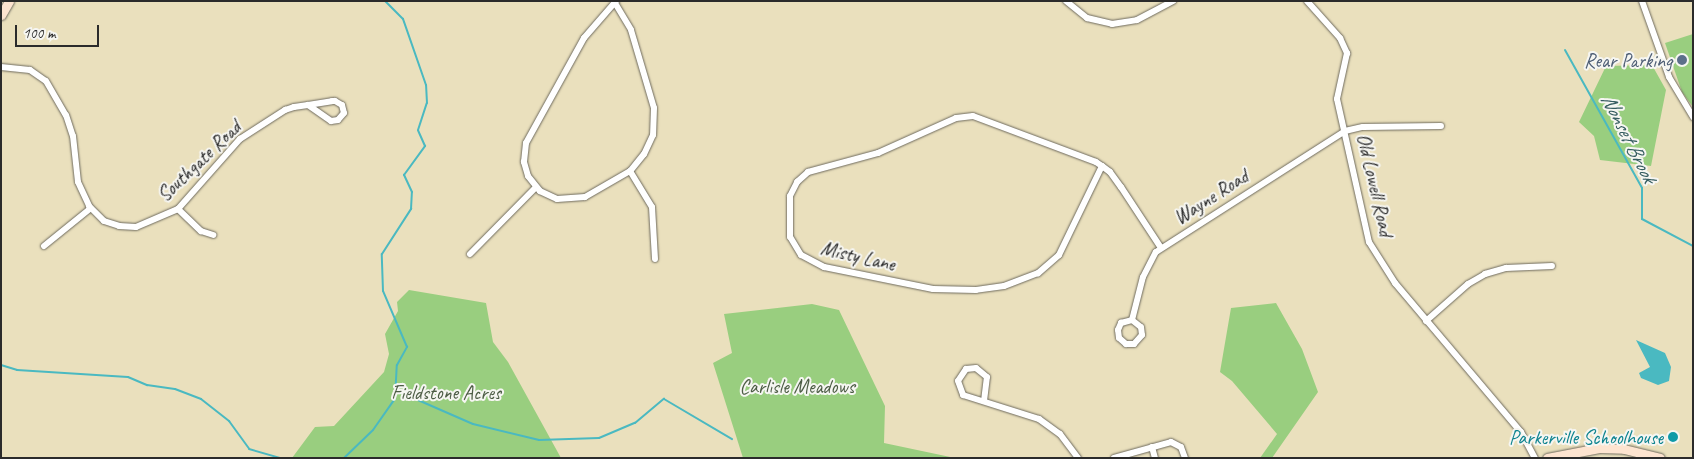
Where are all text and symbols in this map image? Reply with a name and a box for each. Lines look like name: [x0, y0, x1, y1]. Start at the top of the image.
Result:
scale bar: [18, 15, 101, 47]
text: 100 m: [23, 24, 55, 43]
place label: Rear Parking: [1583, 48, 1672, 72]
marker: Rear Parking: [1676, 54, 1688, 66]
water label: Nonset Brook: [1596, 89, 1662, 187]
street label: Southgate Road: [152, 115, 246, 207]
street label: Old Lowell Road: [1352, 132, 1398, 238]
street label: Wayne Road: [1170, 164, 1252, 230]
street label: Misty Lane: [818, 236, 898, 276]
park label: Carlisle Meadows: [739, 374, 855, 398]
park label: Fieldstone Acres: [391, 380, 501, 404]
place label: Parkerville Schoolhouse: [1509, 425, 1663, 449]
marker: Parkerville Schoolhouse: [1667, 431, 1679, 443]

